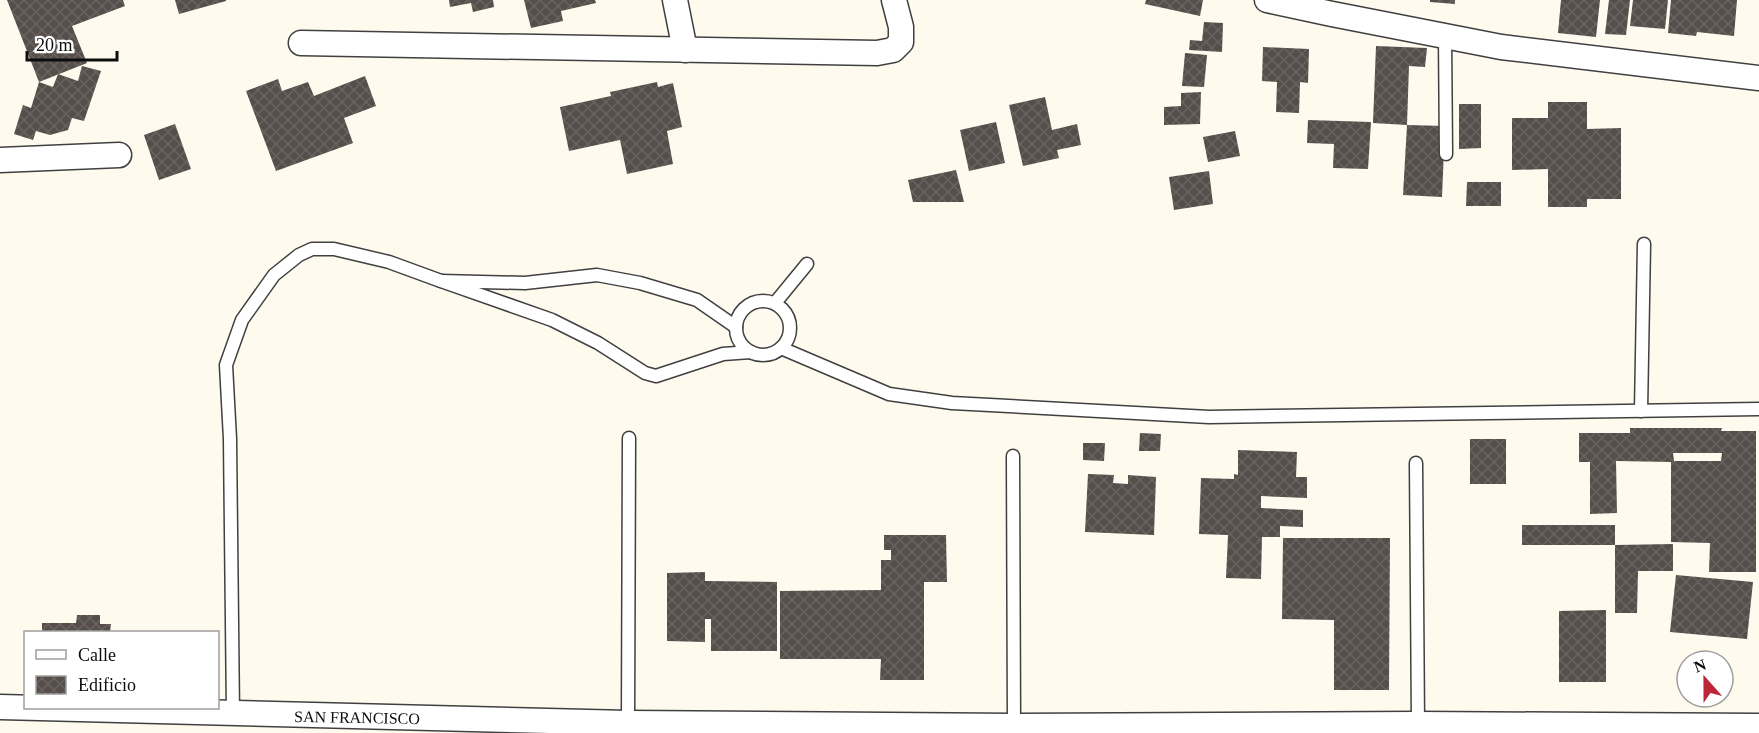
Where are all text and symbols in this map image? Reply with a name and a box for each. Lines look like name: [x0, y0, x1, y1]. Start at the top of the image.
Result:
scale bar: [27, 24, 117, 62]
text: 20 m: [36, 35, 73, 55]
legend: [24, 631, 219, 709]
text: Calle: [78, 645, 116, 665]
north arrow: [1675, 649, 1735, 709]
text: N: [1691, 655, 1709, 675]
text: Edificio: [78, 675, 136, 695]
street label: SAN FRANCISCO: [294, 708, 420, 727]

